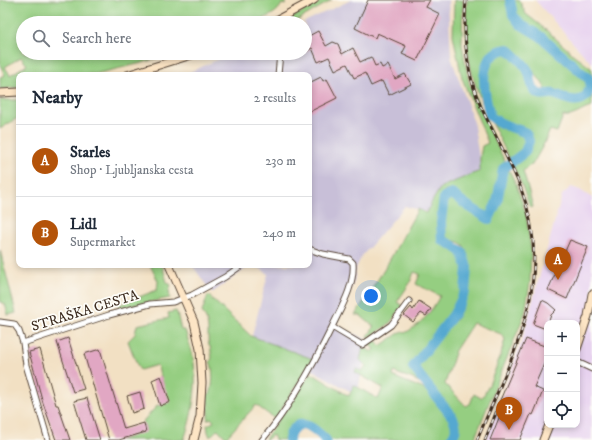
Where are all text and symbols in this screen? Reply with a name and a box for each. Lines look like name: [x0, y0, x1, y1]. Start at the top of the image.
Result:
search box: [16, 16, 312, 60]
icon: search: [30, 27, 52, 49]
text: Search here: [62, 29, 131, 48]
text: Nearby: [32, 87, 82, 109]
text: 2 results: [254, 90, 296, 106]
text: Starles: [70, 143, 110, 162]
text: A: [41, 153, 49, 169]
text: 230 m: [265, 153, 296, 169]
text: Shop · Ljubljanska cesta: [70, 162, 193, 178]
text: Lidl: [70, 215, 97, 234]
text: B: [41, 225, 49, 241]
text: 240 m: [263, 225, 296, 241]
text: Supermarket: [70, 234, 136, 250]
pin: A: [545, 247, 571, 280]
street label: STRAŠKA CESTA: [29, 286, 142, 336]
your location: [361, 286, 381, 306]
map controls: [544, 320, 580, 428]
button: +: [544, 320, 580, 356]
button: −: [544, 356, 580, 392]
button: locate: [544, 392, 580, 428]
pin: B: [496, 397, 522, 430]

